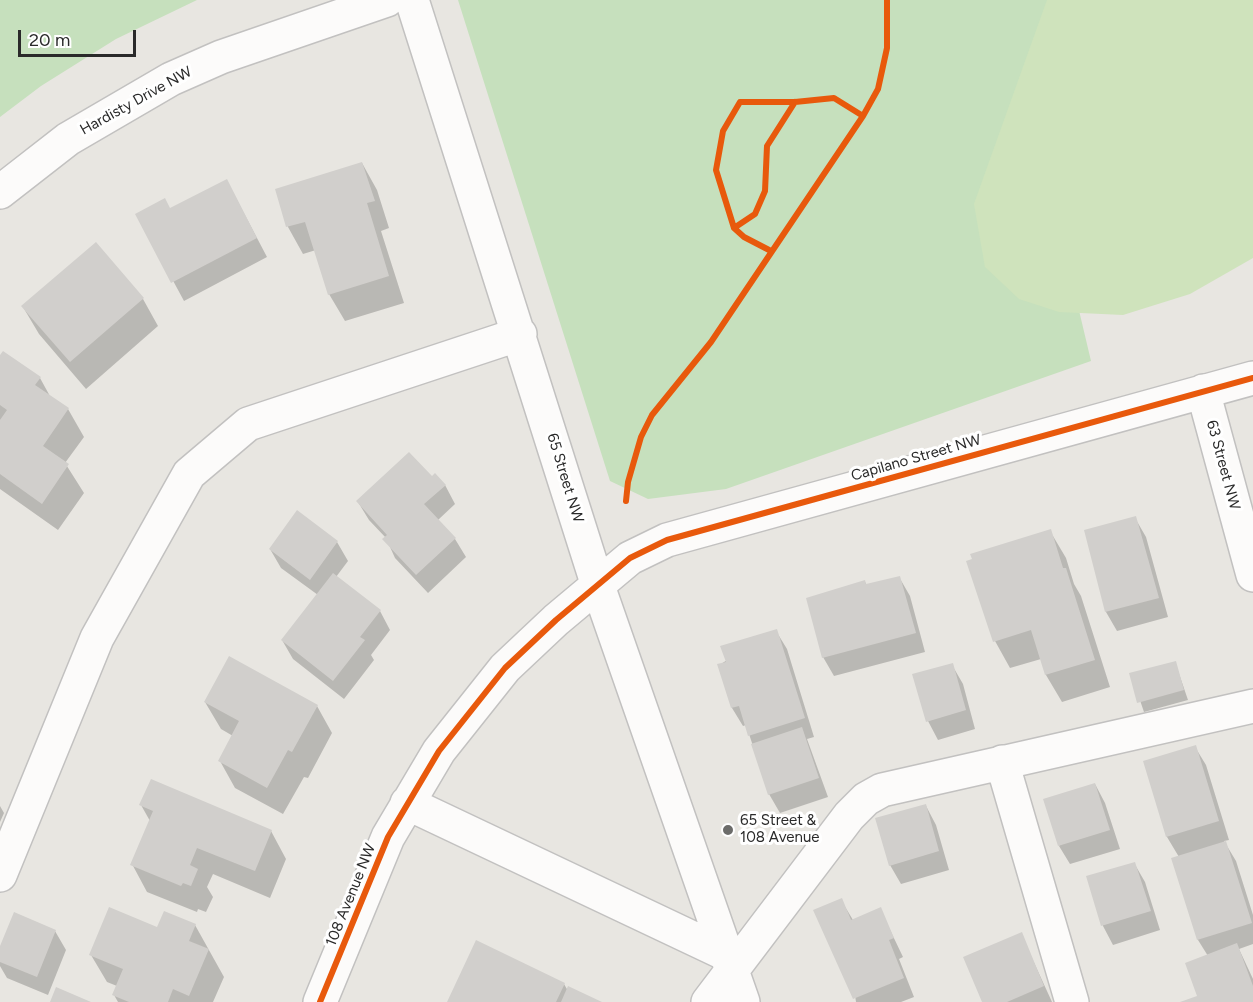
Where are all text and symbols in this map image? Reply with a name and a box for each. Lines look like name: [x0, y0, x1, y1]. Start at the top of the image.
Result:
scale bar: [21, 18, 140, 56]
text: 20 m: [29, 29, 70, 51]
street label: Hardisty Drive NW: [77, 63, 195, 139]
street label: 63 Street NW: [1202, 418, 1244, 512]
street label: 65 Street NW: [543, 431, 587, 525]
street label: Capilano Street NW: [849, 431, 983, 485]
place label: 65 Street & 108 Avenue: [740, 812, 819, 847]
marker: 65 Street & 108 Avenue: [721, 823, 735, 837]
street label: 108 Avenue NW: [322, 841, 380, 949]

